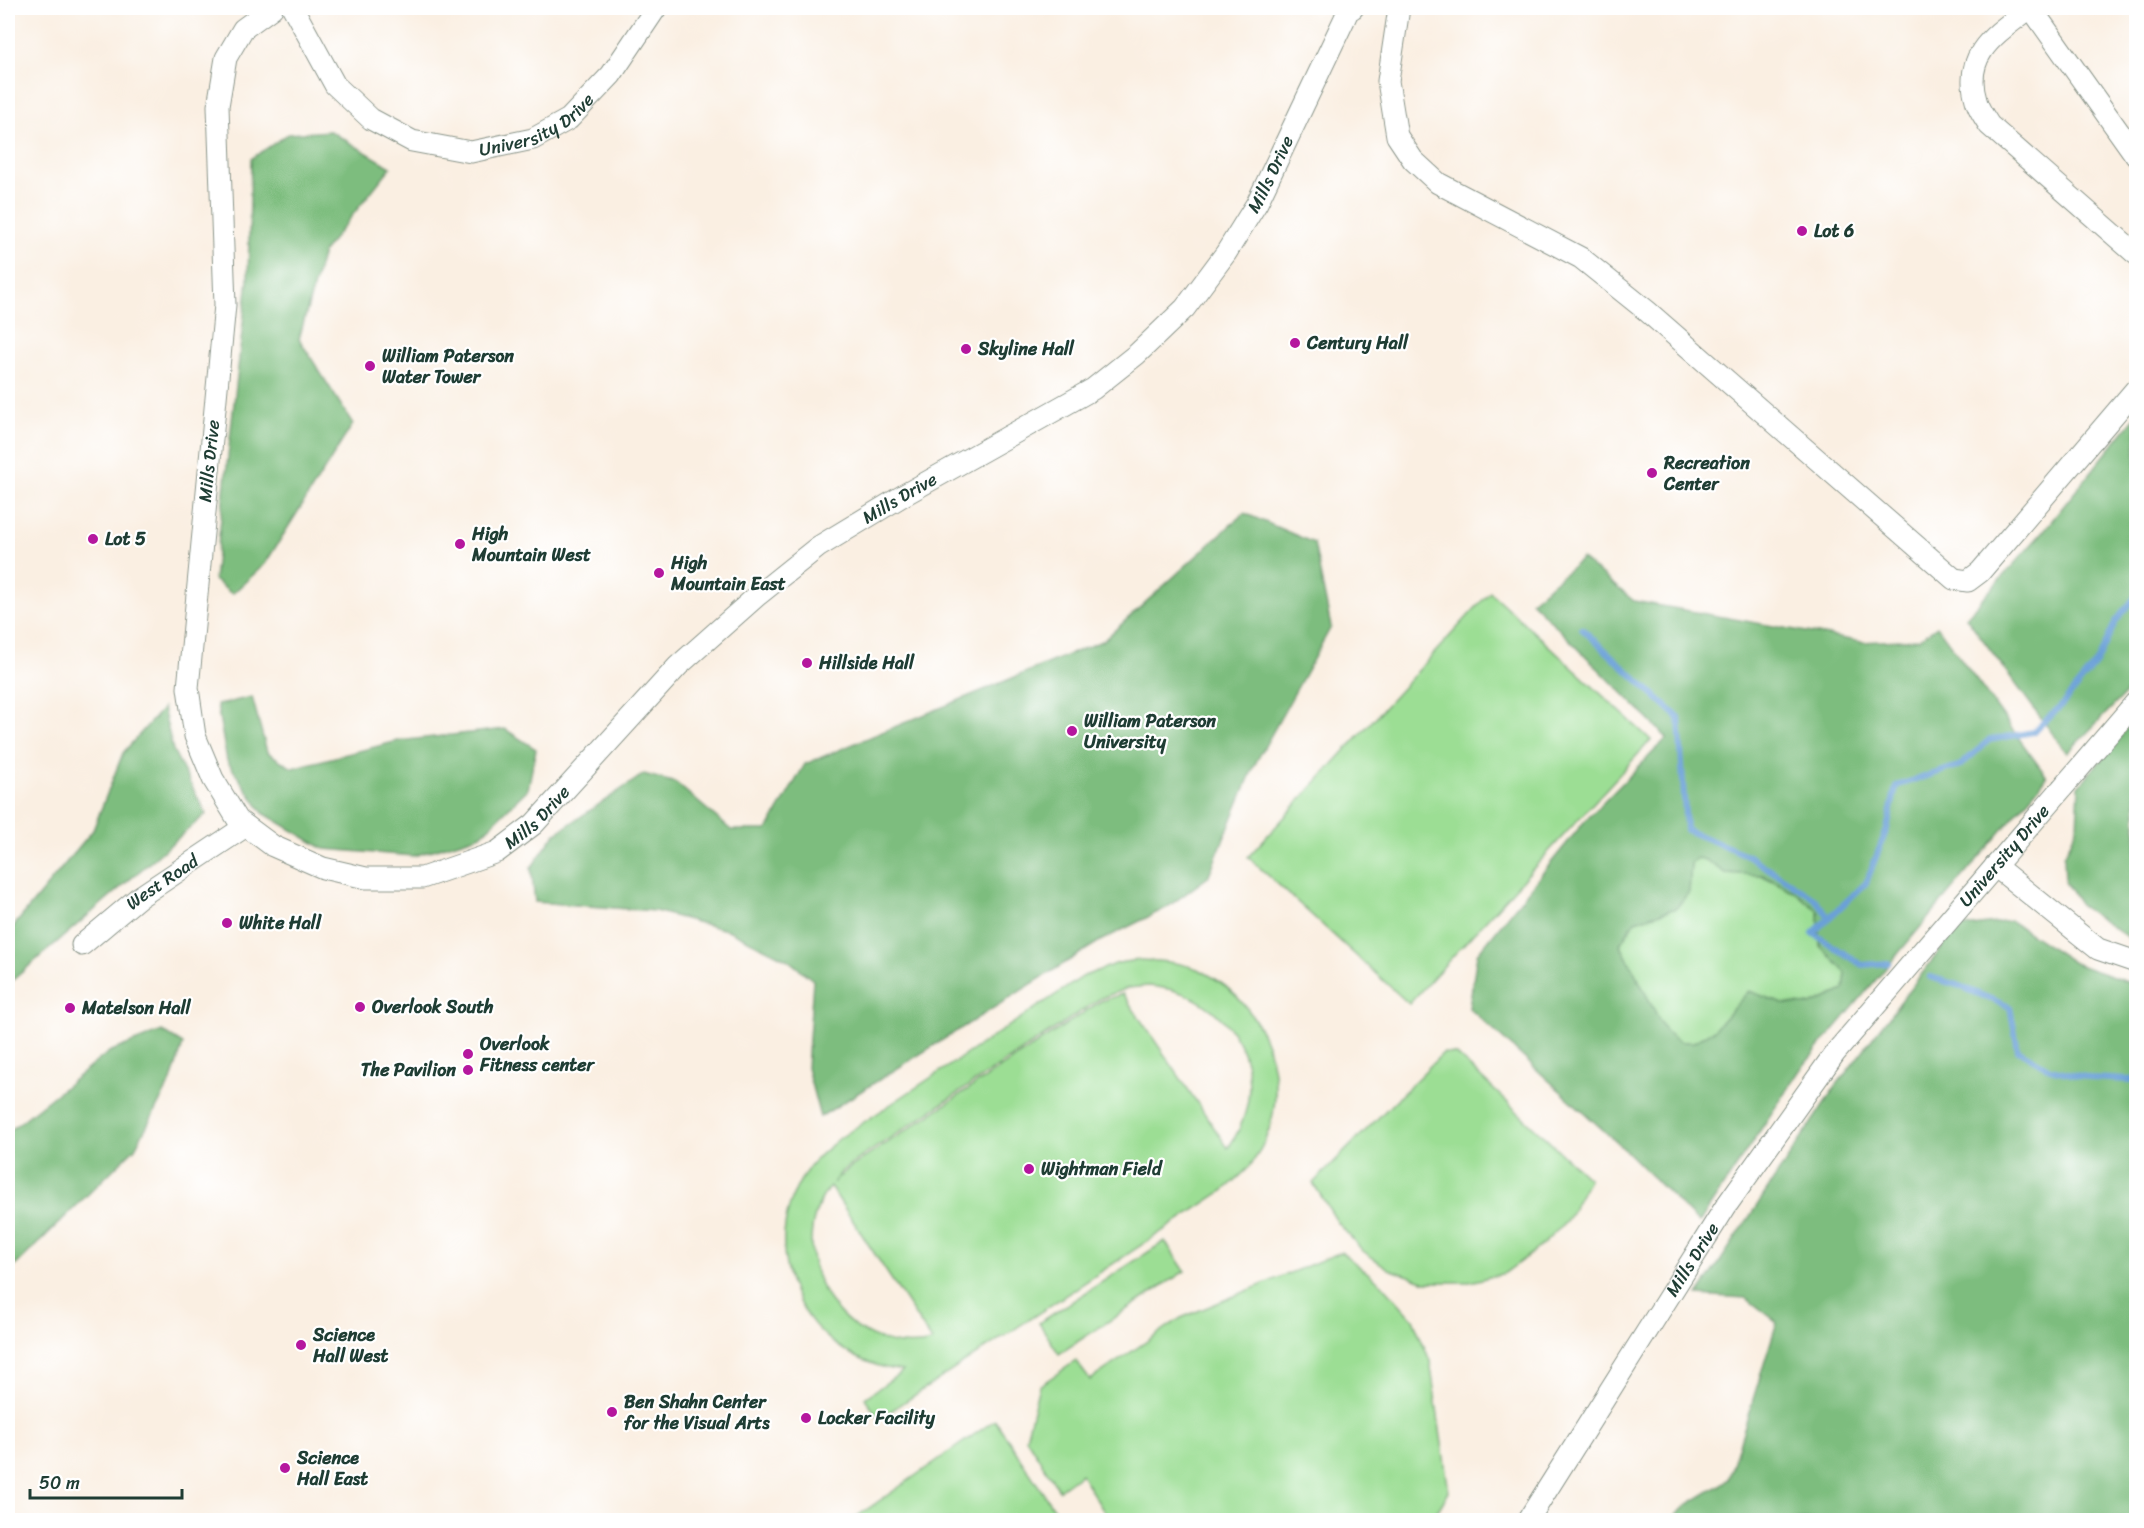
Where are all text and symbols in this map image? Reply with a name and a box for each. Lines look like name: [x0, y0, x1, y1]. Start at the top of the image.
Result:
street label: University Drive: [476, 85, 602, 166]
street label: Mills Drive: [1238, 130, 1303, 220]
place label: Lot 6: [1814, 215, 1854, 247]
marker: Lot 6: [1795, 224, 1809, 238]
place label: Century Hall: [1306, 327, 1409, 359]
place label: Skyline Hall: [977, 333, 1075, 365]
marker: Century Hall: [1288, 336, 1302, 350]
place label: William Paterson Water Tower: [382, 340, 514, 393]
marker: Skyline Hall: [959, 342, 973, 356]
marker: William Paterson Water Tower: [363, 359, 377, 373]
street label: Mills Drive: [189, 418, 229, 504]
place label: Recreation Center: [1663, 447, 1750, 500]
street label: Mills Drive: [856, 463, 943, 533]
marker: Recreation Center: [1645, 466, 1659, 480]
place label: High Mountain West: [471, 518, 591, 571]
place label: Lot 5: [105, 523, 146, 555]
marker: Lot 5: [86, 532, 100, 546]
marker: High Mountain West: [453, 537, 467, 551]
place label: High Mountain East: [670, 547, 786, 600]
marker: High Mountain East: [652, 566, 666, 580]
place label: Hillside Hall: [818, 647, 915, 679]
marker: Hillside Hall: [800, 656, 814, 670]
place label: William Paterson University: [1084, 705, 1216, 758]
marker: William Paterson University: [1065, 724, 1079, 738]
street label: Mills Drive: [497, 778, 578, 858]
street label: University Drive: [1951, 797, 2058, 914]
street label: West Road: [118, 845, 207, 918]
place label: White Hall: [239, 907, 322, 939]
marker: White Hall: [220, 916, 234, 930]
place label: Overlook South: [372, 991, 494, 1023]
place label: Matelson Hall: [81, 992, 192, 1024]
marker: Overlook South: [353, 1000, 367, 1014]
marker: Matelson Hall: [63, 1001, 77, 1015]
place label: Overlook Fitness center: [479, 1028, 595, 1081]
marker: Overlook Fitness center: [461, 1047, 475, 1061]
place label: The Pavilion: [361, 1054, 456, 1086]
marker: The Pavilion: [461, 1063, 475, 1077]
place label: Wightman Field: [1041, 1153, 1163, 1185]
marker: Wightman Field: [1022, 1162, 1036, 1176]
street label: Mills Drive: [1657, 1216, 1728, 1303]
place label: Science Hall West: [312, 1319, 388, 1372]
marker: Science Hall West: [294, 1338, 308, 1352]
place label: Ben Shahn Center for the Visual Arts: [624, 1386, 770, 1439]
place label: Locker Facility: [818, 1402, 935, 1434]
marker: Ben Shahn Center for the Visual Arts: [605, 1405, 619, 1419]
marker: Locker Facility: [799, 1411, 813, 1425]
place label: Science Hall East: [296, 1442, 368, 1495]
marker: Science Hall East: [278, 1461, 292, 1475]
scale bar: [30, 1462, 182, 1500]
text: 50 m: [39, 1467, 80, 1499]

